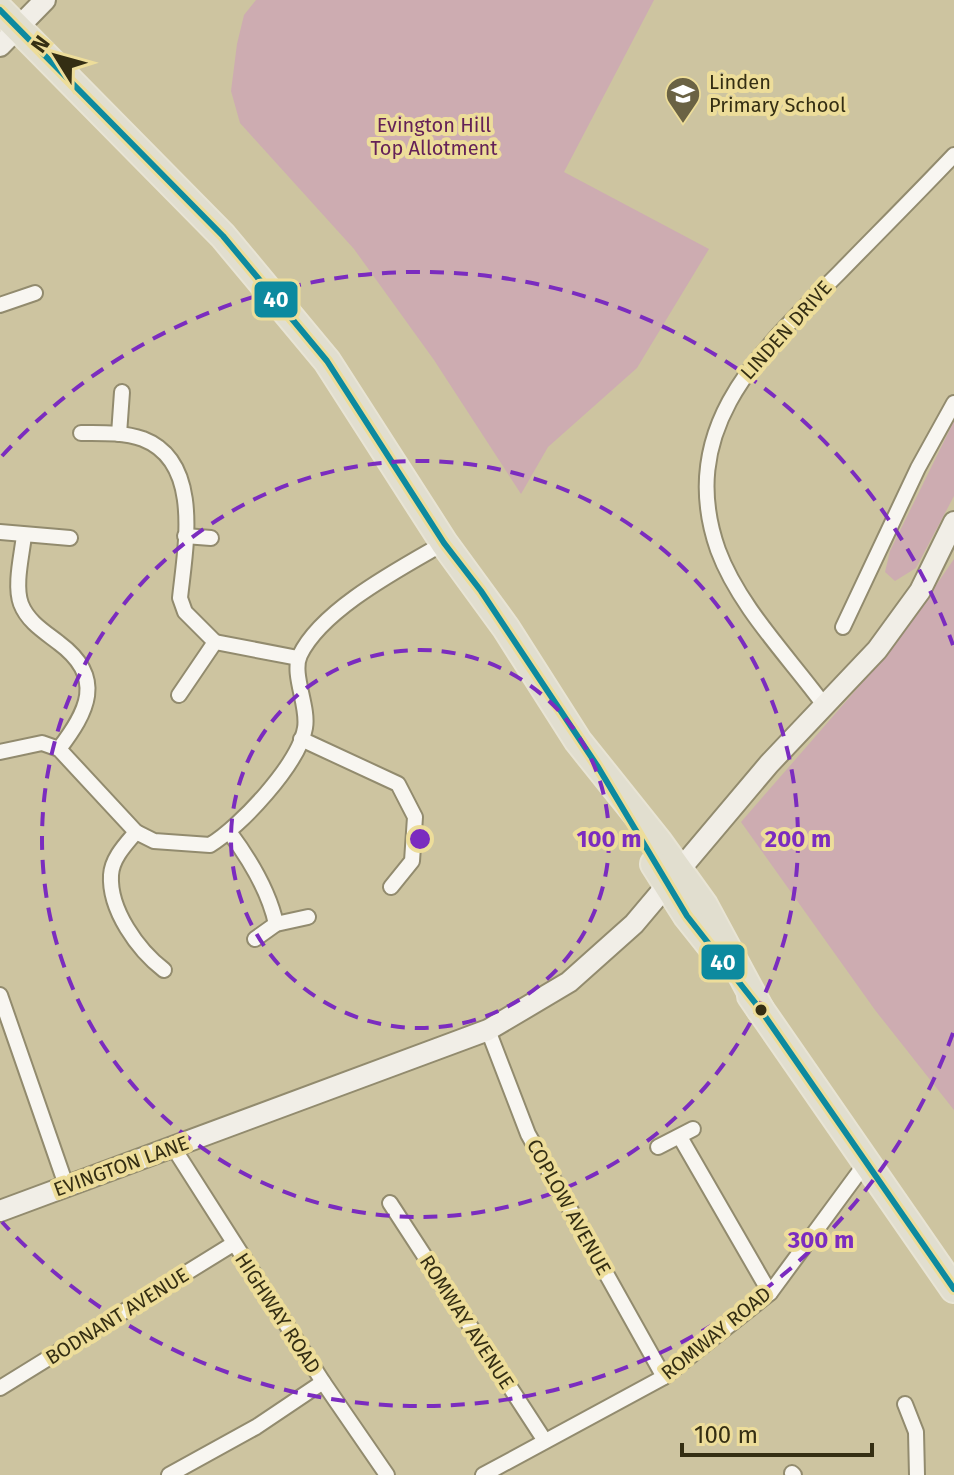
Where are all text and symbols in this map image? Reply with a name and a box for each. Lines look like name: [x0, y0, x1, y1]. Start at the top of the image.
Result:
north arrow: [16, 16, 96, 96]
text: N: [25, 30, 56, 58]
place label: Linden Primary School: [709, 70, 846, 117]
school or university icon: Linden Primary School: [664, 75, 702, 125]
park label: Evington Hill Top Allotment: [370, 113, 498, 160]
street label: LINDEN DRIVE: [735, 276, 837, 384]
line badge: 40: [253, 280, 299, 319]
text: 40: [263, 286, 289, 313]
centre of rings: [406, 825, 434, 853]
text: 100 m: [576, 825, 642, 853]
text: 200 m: [765, 825, 831, 853]
line badge: 40: [700, 943, 746, 981]
text: 40: [710, 949, 736, 976]
unlabelled marker: [753, 1002, 769, 1018]
street label: EVINGTON LANE: [50, 1130, 192, 1202]
street label: COPLOW AVENUE: [522, 1135, 616, 1279]
text: 300 m: [787, 1226, 854, 1254]
street label: HIGHWAY ROAD: [230, 1248, 326, 1378]
street label: ROMWAY AVENUE: [415, 1250, 519, 1394]
street label: BODNANT AVENUE: [41, 1262, 193, 1370]
street label: ROMWAY ROAD: [656, 1281, 776, 1385]
scale bar: [682, 1407, 872, 1457]
text: 100 m: [694, 1421, 758, 1449]

